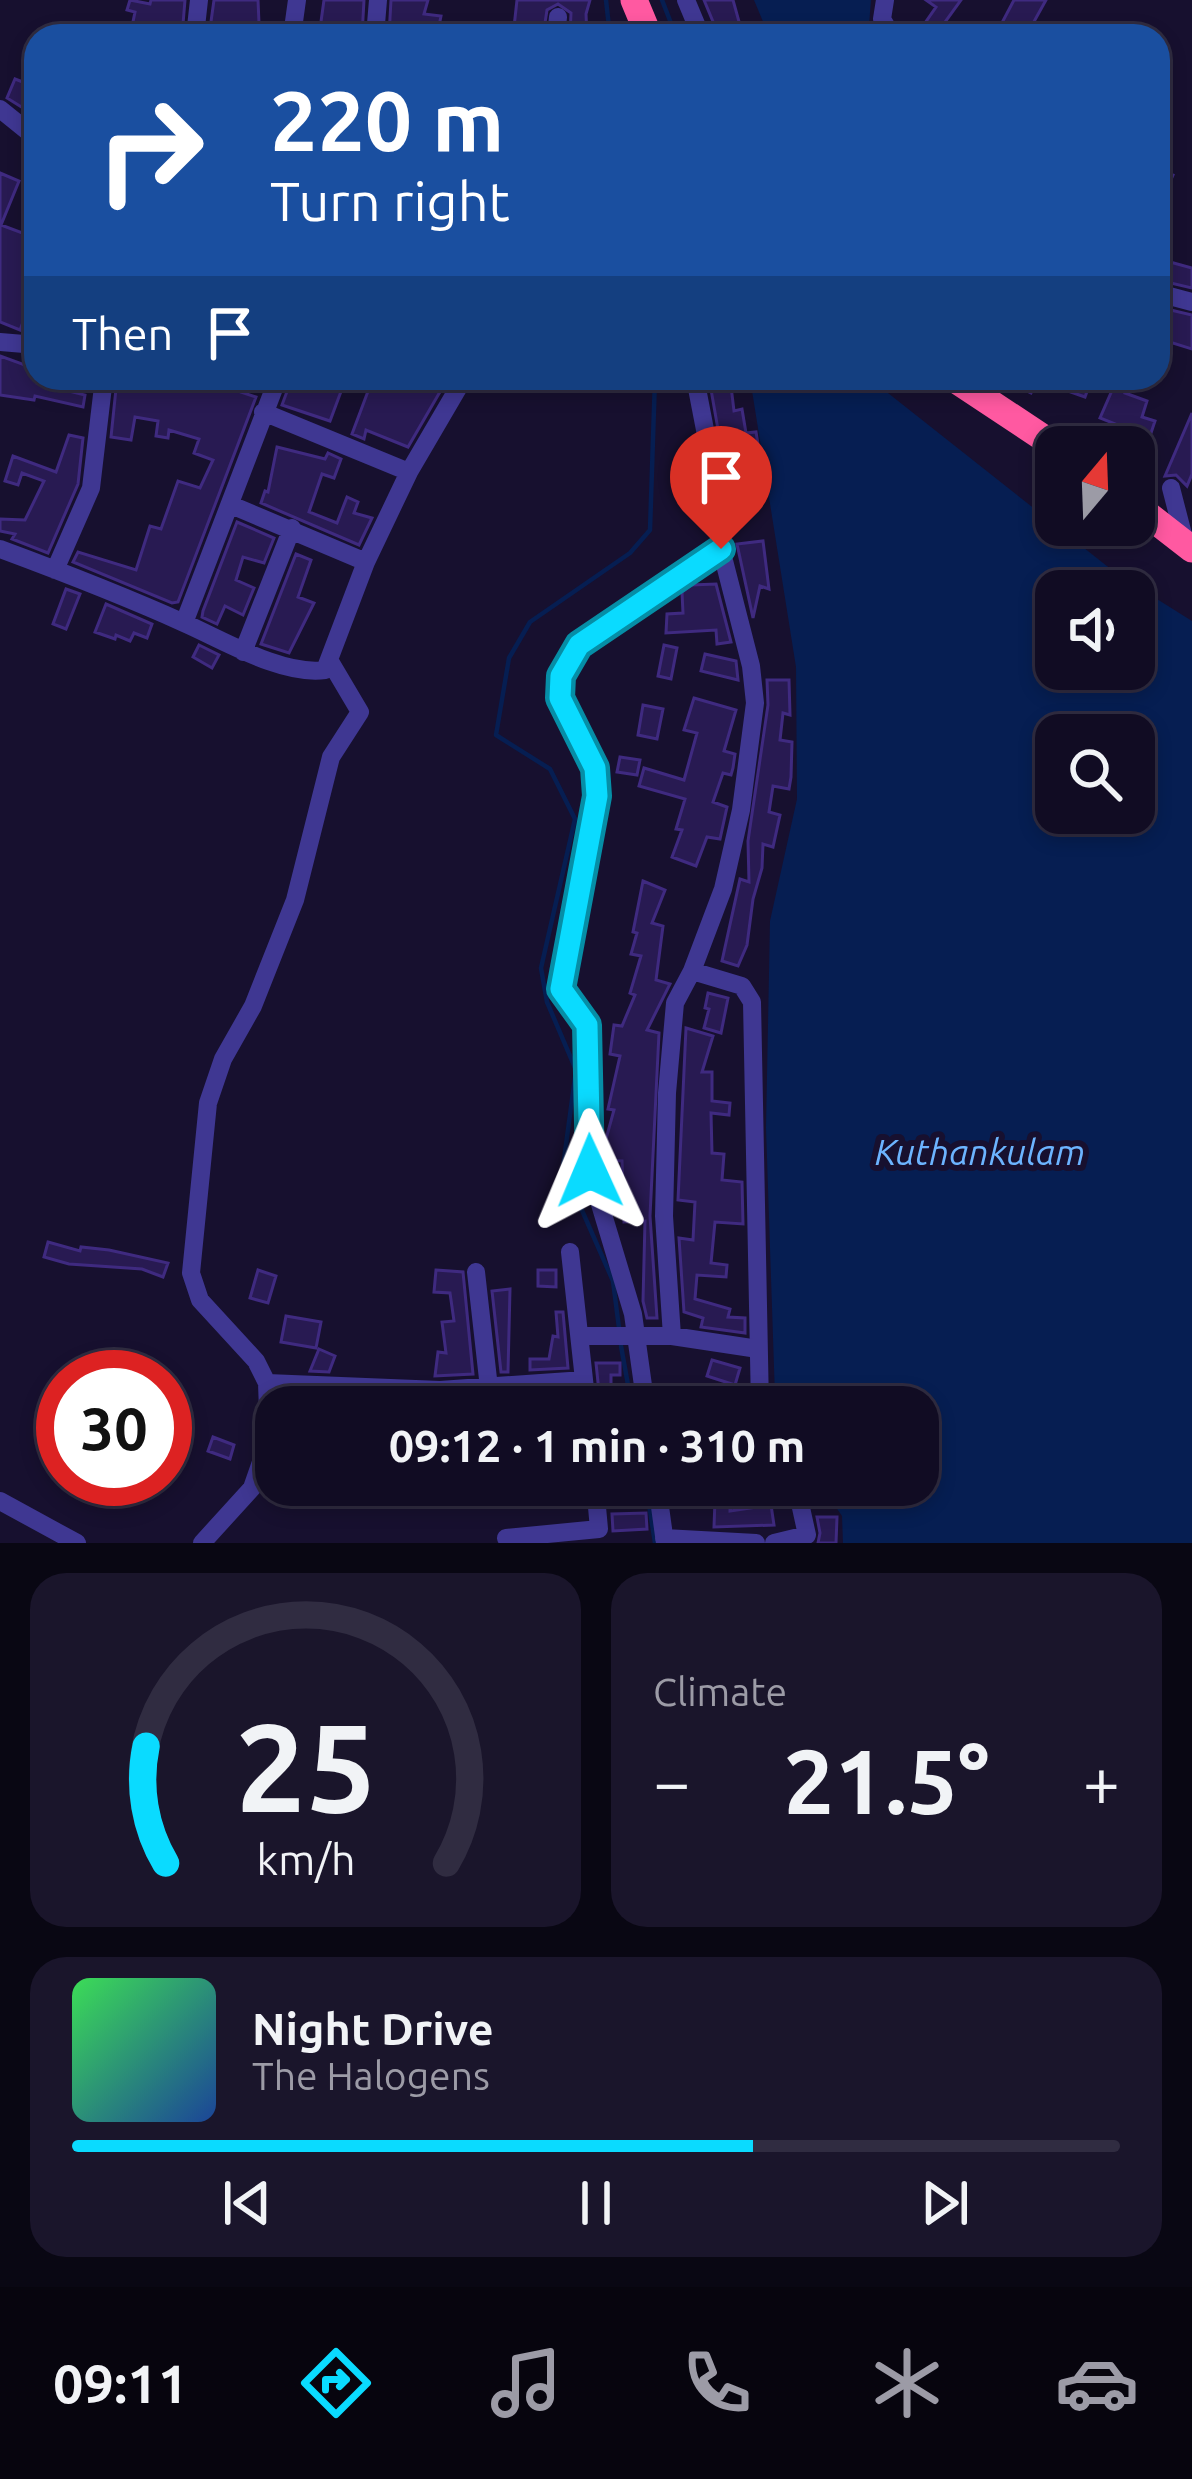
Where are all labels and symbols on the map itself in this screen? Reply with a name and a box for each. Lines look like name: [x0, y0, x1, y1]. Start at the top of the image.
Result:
pin: [670, 426, 772, 549]
north arrow: [1035, 426, 1155, 546]
position arrow: [527, 1108, 653, 1234]
water label: Kuthankulam: [875, 1131, 1085, 1172]
speed limit sign: 30: [36, 1350, 192, 1506]

